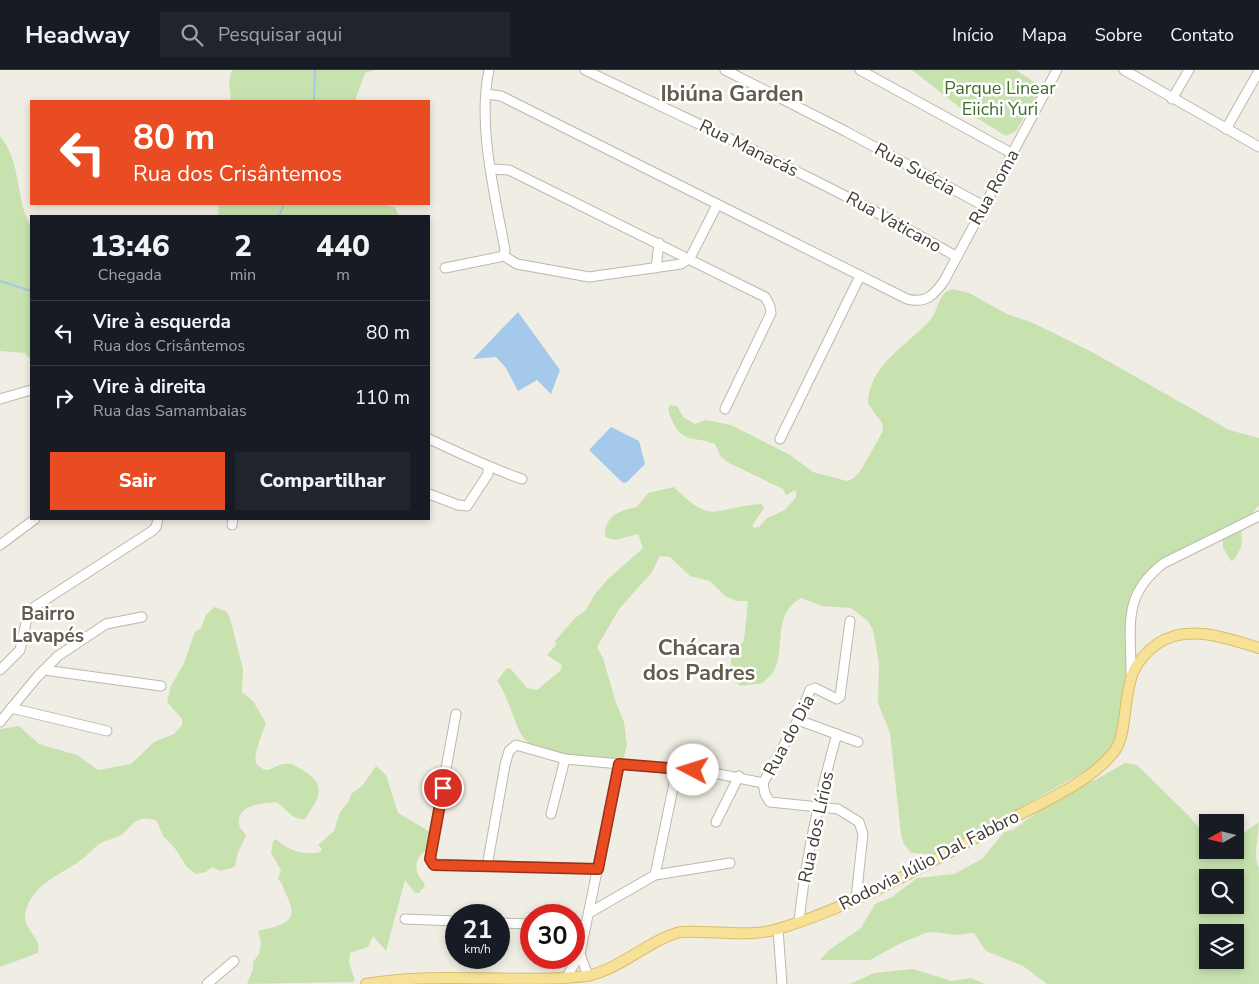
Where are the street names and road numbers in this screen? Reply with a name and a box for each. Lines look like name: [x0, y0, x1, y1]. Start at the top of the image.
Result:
street label: Rua Manacás: [695, 114, 803, 182]
street label: Rua Suécia: [870, 137, 960, 201]
street label: Rua Roma: [963, 145, 1025, 229]
street label: Rua Vaticano: [842, 186, 946, 258]
street label: Rua do Dia: [758, 690, 820, 780]
street label: Rua dos Lírios: [792, 769, 840, 885]
street label: Rodovia Júlio Dal Fabbro: [835, 804, 1023, 916]

